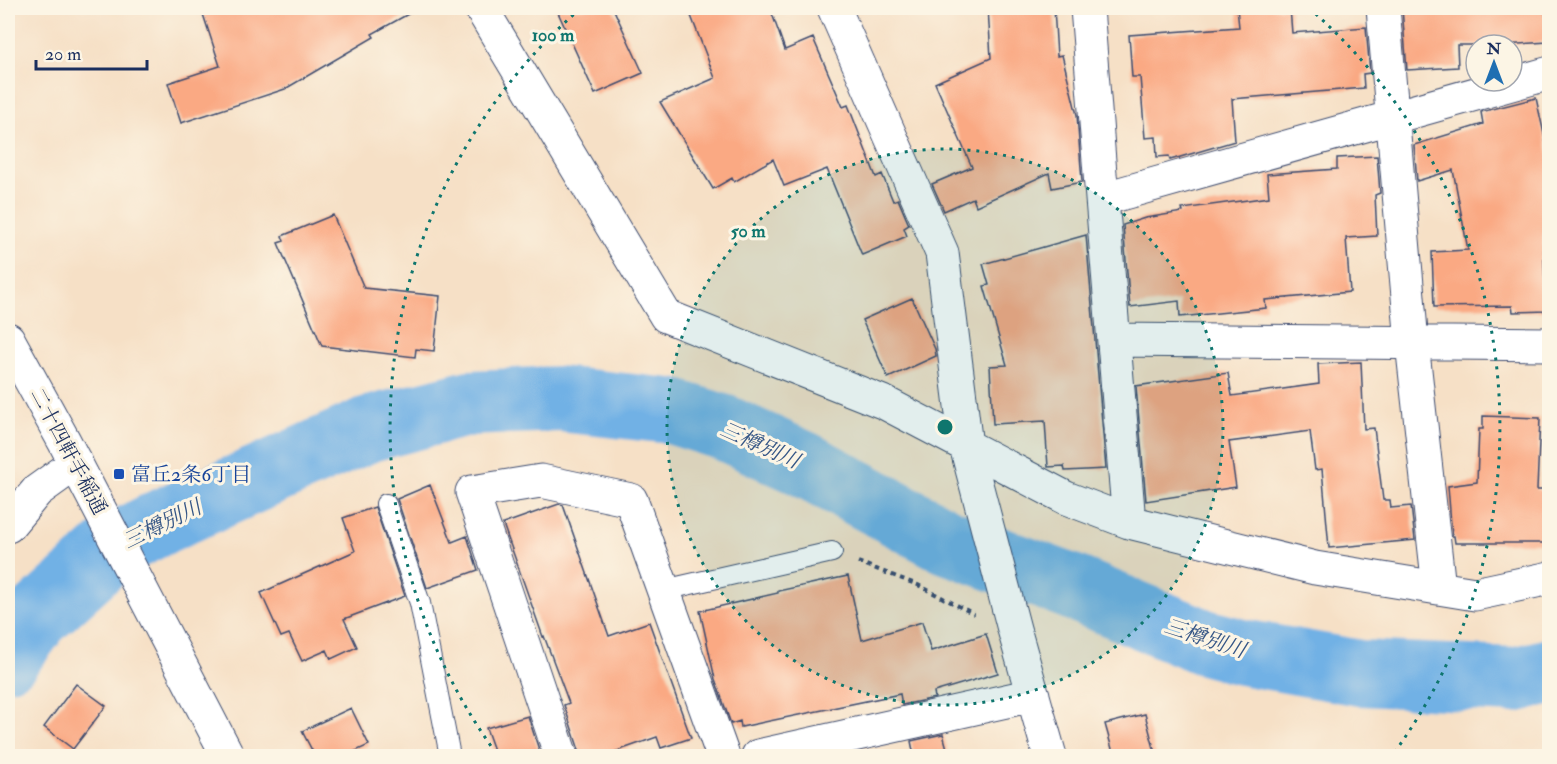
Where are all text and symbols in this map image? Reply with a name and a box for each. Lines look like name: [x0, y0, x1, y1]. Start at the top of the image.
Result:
text: 100 m: [532, 24, 575, 47]
scale bar: [36, 33, 147, 71]
north arrow: [1464, 33, 1524, 93]
text: N: [1486, 39, 1502, 59]
text: 20 m: [45, 43, 81, 66]
text: 50 m: [731, 220, 766, 243]
street label: 二十四軒手稲通: [25, 384, 112, 519]
water label: 三樽別川: [716, 416, 805, 476]
centre of rings: [935, 417, 955, 437]
place label: 富丘2条6丁目: [131, 462, 251, 487]
marker: 富丘2条6丁目: [112, 467, 126, 481]
water label: 三樽別川: [119, 493, 208, 555]
water label: 三樽別川: [1161, 613, 1251, 665]

